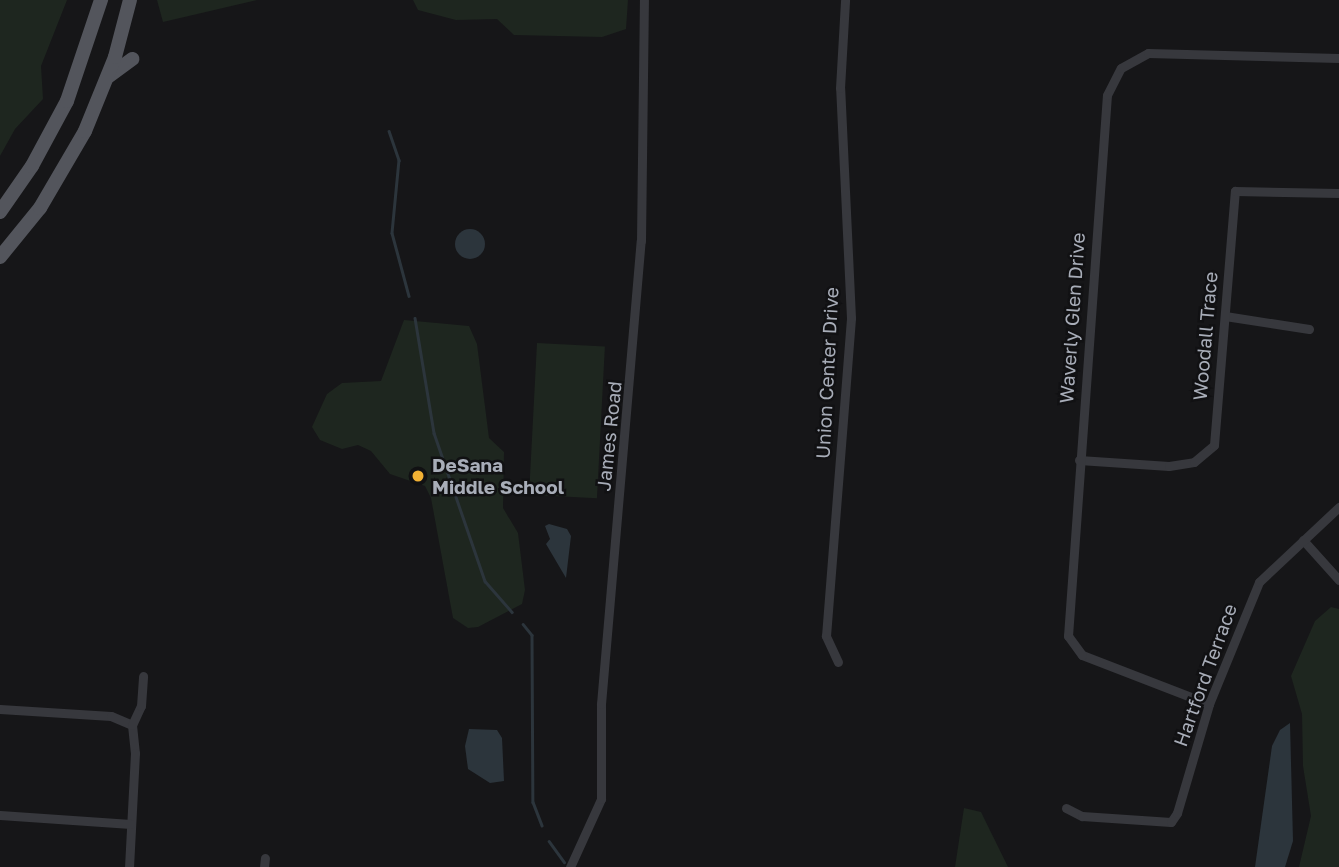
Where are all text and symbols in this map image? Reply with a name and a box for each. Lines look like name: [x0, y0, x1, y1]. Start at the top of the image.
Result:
street label: Waverly Glen Drive: [1055, 232, 1089, 404]
street label: Woodall Trace: [1188, 271, 1222, 401]
street label: Union Center Drive: [811, 287, 843, 459]
street label: James Road: [592, 380, 626, 492]
place label: DeSana Middle School: [432, 454, 564, 498]
marker: DeSana Middle School: [410, 468, 426, 484]
street label: Hartford Terrace: [1169, 601, 1241, 749]

